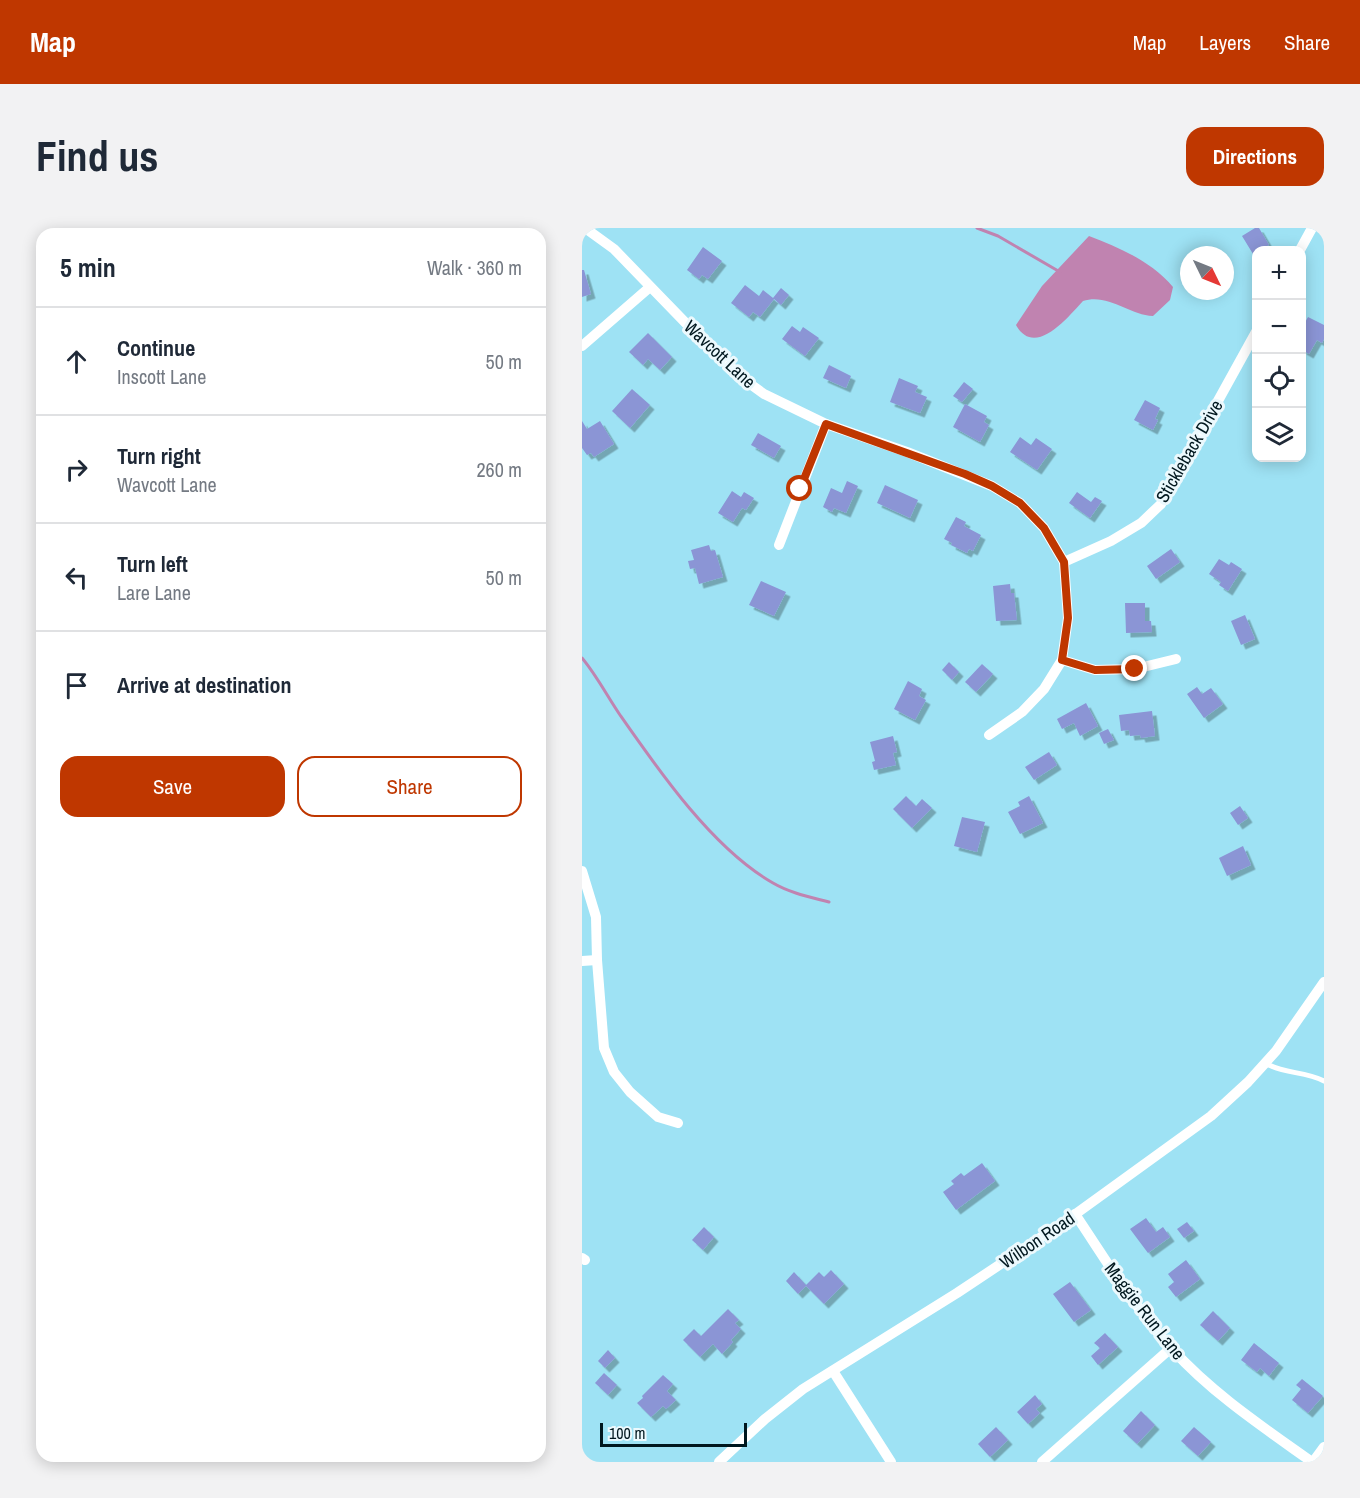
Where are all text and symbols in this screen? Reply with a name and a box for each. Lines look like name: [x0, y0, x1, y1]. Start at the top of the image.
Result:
text: Map: [30, 23, 76, 61]
text: Map: [1133, 28, 1166, 57]
text: Layers: [1199, 28, 1251, 57]
text: Share: [1284, 28, 1330, 57]
button: Directions: [1186, 127, 1324, 186]
text: Find us: [36, 128, 158, 184]
north arrow: [1180, 246, 1234, 300]
map controls: [1252, 246, 1306, 462]
button: +: [1252, 246, 1306, 300]
text: 5 min: [60, 250, 116, 285]
text: Walk · 360 m: [427, 254, 522, 281]
button: −: [1252, 300, 1306, 354]
street label: Wavcott Lane: [679, 314, 761, 394]
text: Continue: [117, 333, 195, 363]
icon: ahead: [60, 345, 93, 378]
text: 50 m: [486, 348, 522, 375]
button: locate: [1252, 354, 1306, 408]
text: Inscott Lane: [117, 363, 206, 390]
street label: Stickleback Drive: [1149, 395, 1229, 507]
button: layers: [1252, 408, 1306, 462]
text: Turn right: [117, 441, 201, 471]
icon: right: [60, 453, 93, 486]
text: 260 m: [476, 456, 522, 483]
text: Wavcott Lane: [117, 471, 217, 498]
route start: [786, 475, 812, 501]
text: Turn left: [117, 549, 188, 579]
icon: left: [60, 561, 93, 594]
text: 50 m: [486, 564, 522, 591]
text: Lare Lane: [117, 579, 191, 606]
route end: [1121, 655, 1147, 681]
icon: arrive: [60, 669, 93, 702]
text: Arrive at destination: [117, 670, 291, 700]
button: Save: [60, 756, 285, 817]
button: Share: [297, 756, 522, 817]
street label: Wilbon Road: [995, 1206, 1079, 1274]
street label: Maggie Run Lane: [1099, 1257, 1191, 1365]
scale bar: [600, 1420, 747, 1448]
text: 100 m: [609, 1422, 645, 1444]

